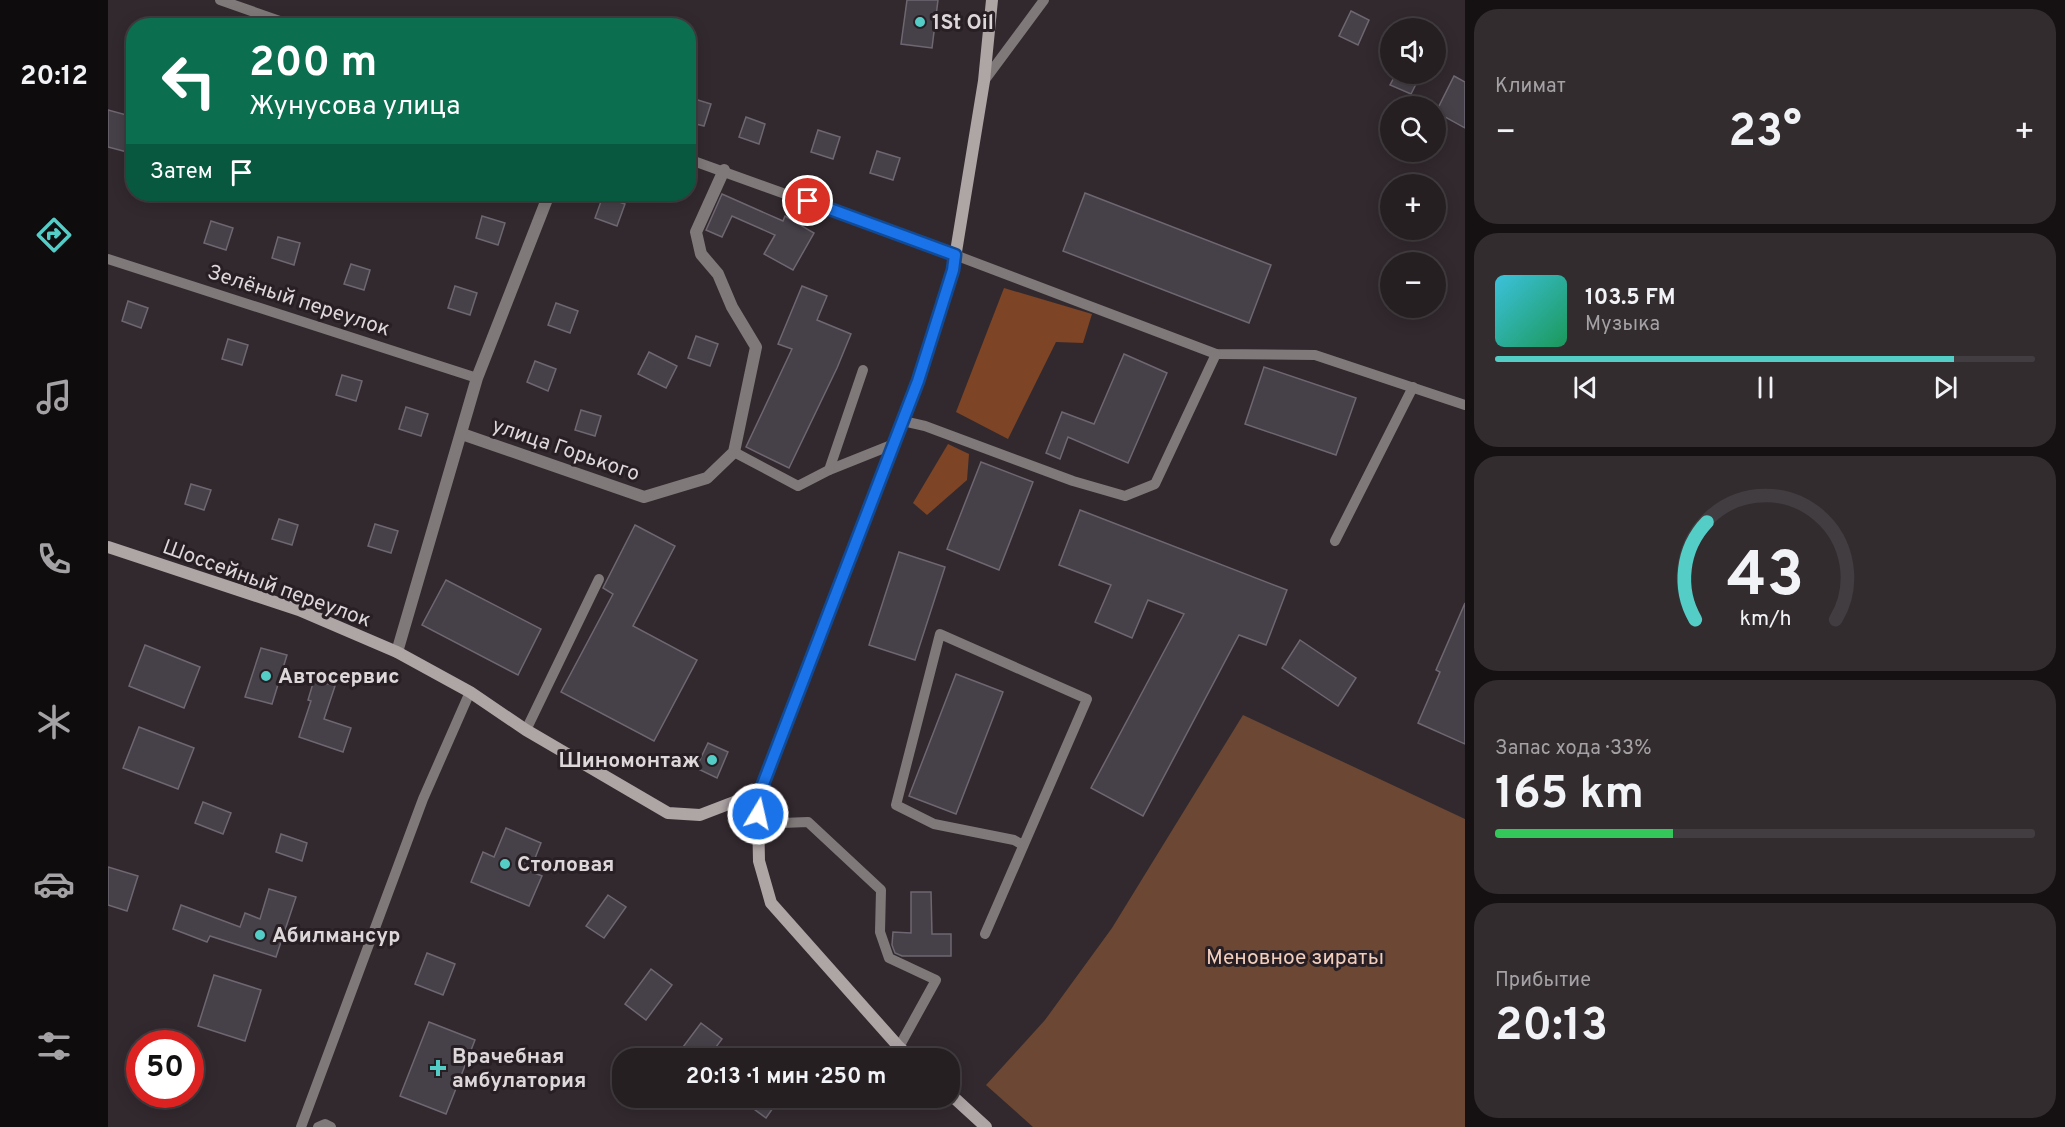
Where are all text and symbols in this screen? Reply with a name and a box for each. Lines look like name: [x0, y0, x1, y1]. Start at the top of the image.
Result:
place label: 1St Oil: [932, 10, 994, 37]
marker: 1St Oil: [913, 15, 927, 29]
map controls: [1380, 18, 1446, 318]
button: sound: [1380, 18, 1446, 84]
text: 200 m: [249, 38, 377, 91]
icon: left: [150, 42, 228, 120]
text: 20:12: [20, 60, 88, 94]
text: Климат: [1495, 74, 1566, 100]
text: Жунусова улица: [249, 90, 461, 124]
button: search: [1380, 96, 1446, 162]
text: 23°: [1728, 105, 1802, 162]
text: −: [1495, 113, 1516, 155]
text: +: [2014, 113, 2035, 155]
icon: arrive: [225, 156, 258, 189]
text: Затем: [150, 159, 213, 186]
button: +: [1380, 174, 1446, 240]
pin: [782, 175, 833, 226]
icon: arrive: [791, 184, 824, 217]
icon: directions: [33, 214, 75, 256]
button: −: [1380, 252, 1446, 318]
street label: Зелёный переулок: [204, 259, 393, 344]
text: 103.5 FM: [1585, 285, 1676, 312]
text: Музыка: [1585, 312, 1660, 338]
icon: previous: [1569, 371, 1602, 404]
icon: pause: [1749, 371, 1782, 404]
icon: next: [1929, 371, 1962, 404]
icon: music: [33, 376, 75, 418]
street label: улица Горького: [488, 412, 643, 488]
street label: Шоссейный переулок: [158, 534, 374, 635]
icon: phone: [33, 538, 75, 580]
text: 43: [1726, 540, 1804, 619]
text: km/h: [1739, 607, 1791, 634]
place label: Автосервис: [278, 664, 400, 691]
marker: Автосервис: [259, 669, 273, 683]
icon: climate: [33, 701, 75, 743]
text: Запас хода · 33%: [1495, 736, 1652, 762]
place label: Шиномонтаж: [559, 748, 700, 775]
marker: Шиномонтаж: [705, 753, 719, 767]
text: 165 km: [1495, 767, 1644, 824]
position arrow: [726, 782, 790, 846]
place label: Столовая: [517, 852, 614, 879]
marker: Столовая: [498, 857, 512, 871]
icon: car: [33, 863, 75, 905]
place label: Абилмансур: [272, 923, 400, 950]
marker: Абилмансур: [253, 928, 267, 942]
park label: Меновное зираты: [1206, 945, 1384, 972]
text: Прибытие: [1495, 968, 1591, 994]
text: 20:13: [1495, 999, 1608, 1056]
icon: filters: [33, 1025, 75, 1067]
speed limit sign: 50: [126, 1030, 204, 1108]
place label: Врачебная амбулатория: [452, 1044, 586, 1095]
marker: Врачебная амбулатория: [429, 1059, 447, 1077]
text: 20:13 · 1 мин · 250 m: [686, 1064, 886, 1091]

